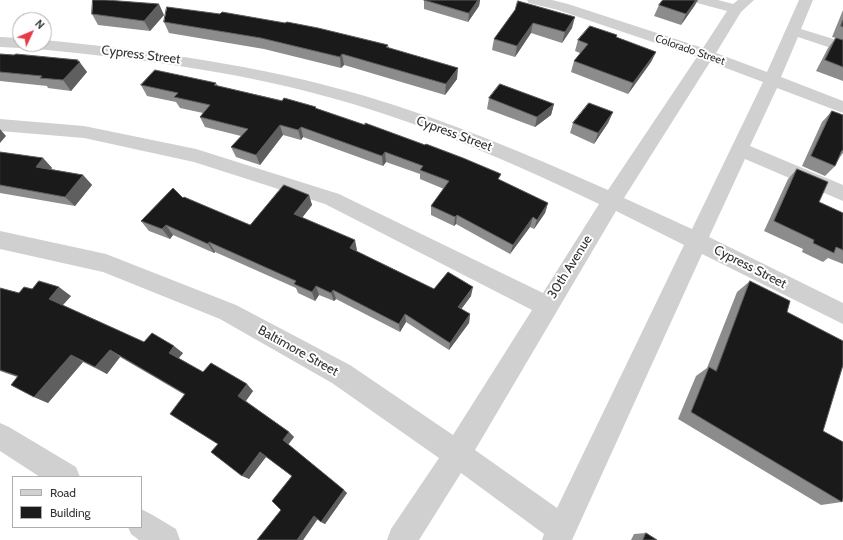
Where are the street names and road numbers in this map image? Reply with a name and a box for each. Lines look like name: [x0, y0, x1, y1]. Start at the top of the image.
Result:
street label: Colorado Street: [653, 32, 727, 68]
street label: Cypress Street: [101, 42, 181, 68]
street label: Cypress Street: [414, 113, 494, 155]
street label: 30th Avenue: [544, 232, 596, 302]
street label: Cypress Street: [711, 242, 789, 292]
street label: Baltimore Street: [255, 322, 341, 380]

